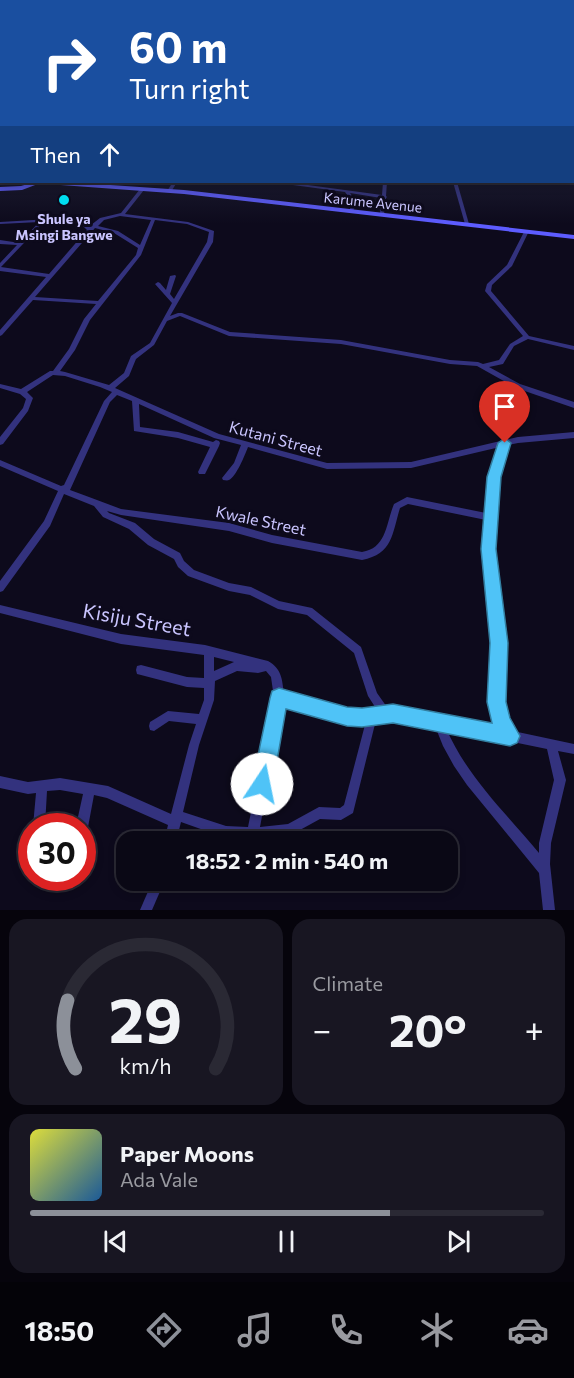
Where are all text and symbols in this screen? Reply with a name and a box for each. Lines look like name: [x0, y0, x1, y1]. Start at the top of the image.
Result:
text: 60 m: [129, 20, 228, 72]
icon: right: [30, 24, 108, 102]
text: Turn right: [129, 72, 249, 105]
icon: ahead: [93, 138, 126, 171]
text: Then: [30, 141, 81, 168]
street label: Karume Avenue: [323, 188, 423, 216]
marker: Shule ya Msingi Bangwe: [57, 193, 71, 207]
place label: Shule ya Msingi Bangwe: [15, 210, 113, 243]
pin: [479, 381, 530, 443]
icon: arrive: [488, 390, 521, 423]
street label: Kutani Street: [227, 416, 325, 460]
street label: Kwale Street: [214, 501, 308, 539]
street label: Kisiju Street: [81, 598, 193, 640]
position arrow: [230, 752, 294, 816]
speed limit sign: 30: [18, 813, 96, 891]
text: 18:52 · 2 min · 540 m: [186, 847, 388, 874]
text: Climate: [313, 971, 383, 995]
text: 29: [109, 980, 183, 1056]
text: 20°: [389, 1001, 467, 1056]
text: −: [313, 1008, 331, 1049]
text: +: [525, 1008, 544, 1049]
text: km/h: [120, 1052, 172, 1078]
text: Paper Moons: [120, 1140, 254, 1167]
text: Ada Vale: [120, 1167, 198, 1191]
icon: previous: [99, 1225, 132, 1258]
icon: pause: [270, 1225, 303, 1258]
icon: next: [442, 1225, 475, 1258]
icon: directions: [143, 1309, 185, 1351]
icon: music: [234, 1309, 276, 1351]
icon: phone: [325, 1309, 367, 1351]
icon: climate: [416, 1309, 458, 1351]
icon: car: [507, 1309, 549, 1351]
text: 18:50: [25, 1314, 94, 1347]

